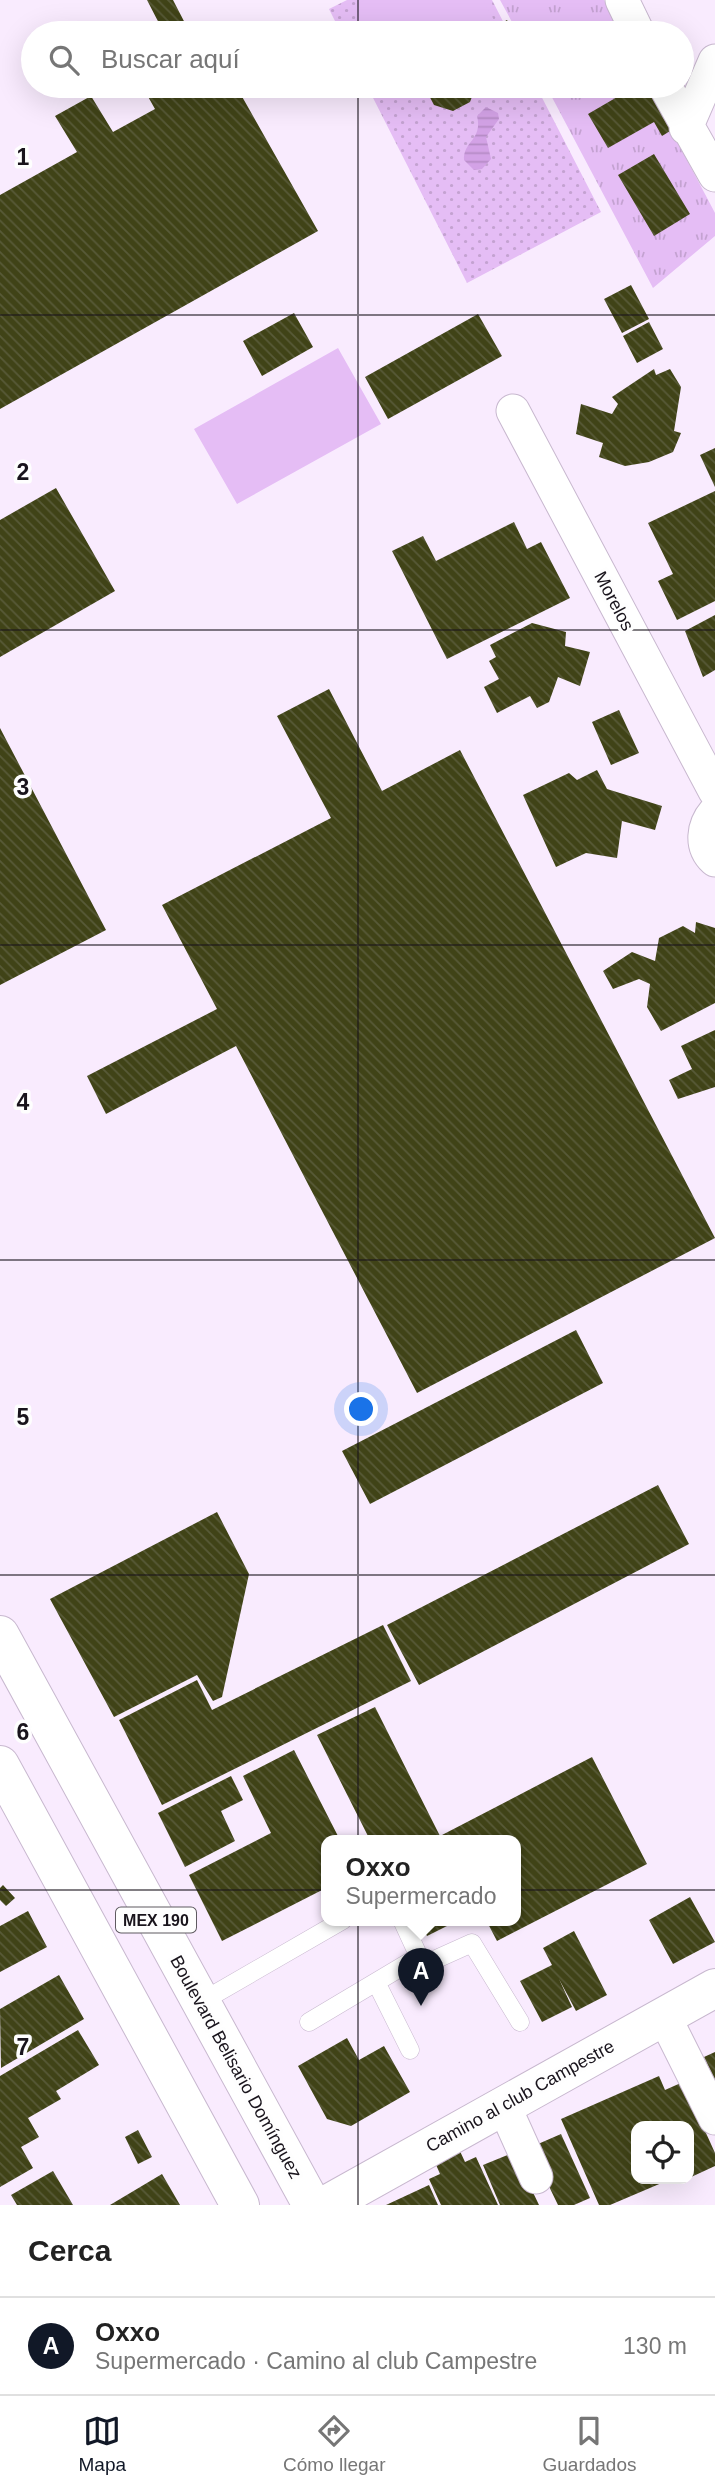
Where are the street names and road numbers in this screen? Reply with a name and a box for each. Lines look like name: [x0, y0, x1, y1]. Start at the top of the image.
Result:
street label: Morelos: [590, 568, 638, 634]
road number: MEX 190: [116, 1908, 196, 1932]
street label: Boulevard Belisario Domínguez: [166, 1952, 306, 2182]
street label: Camino al club Campestre: [422, 2036, 618, 2156]

